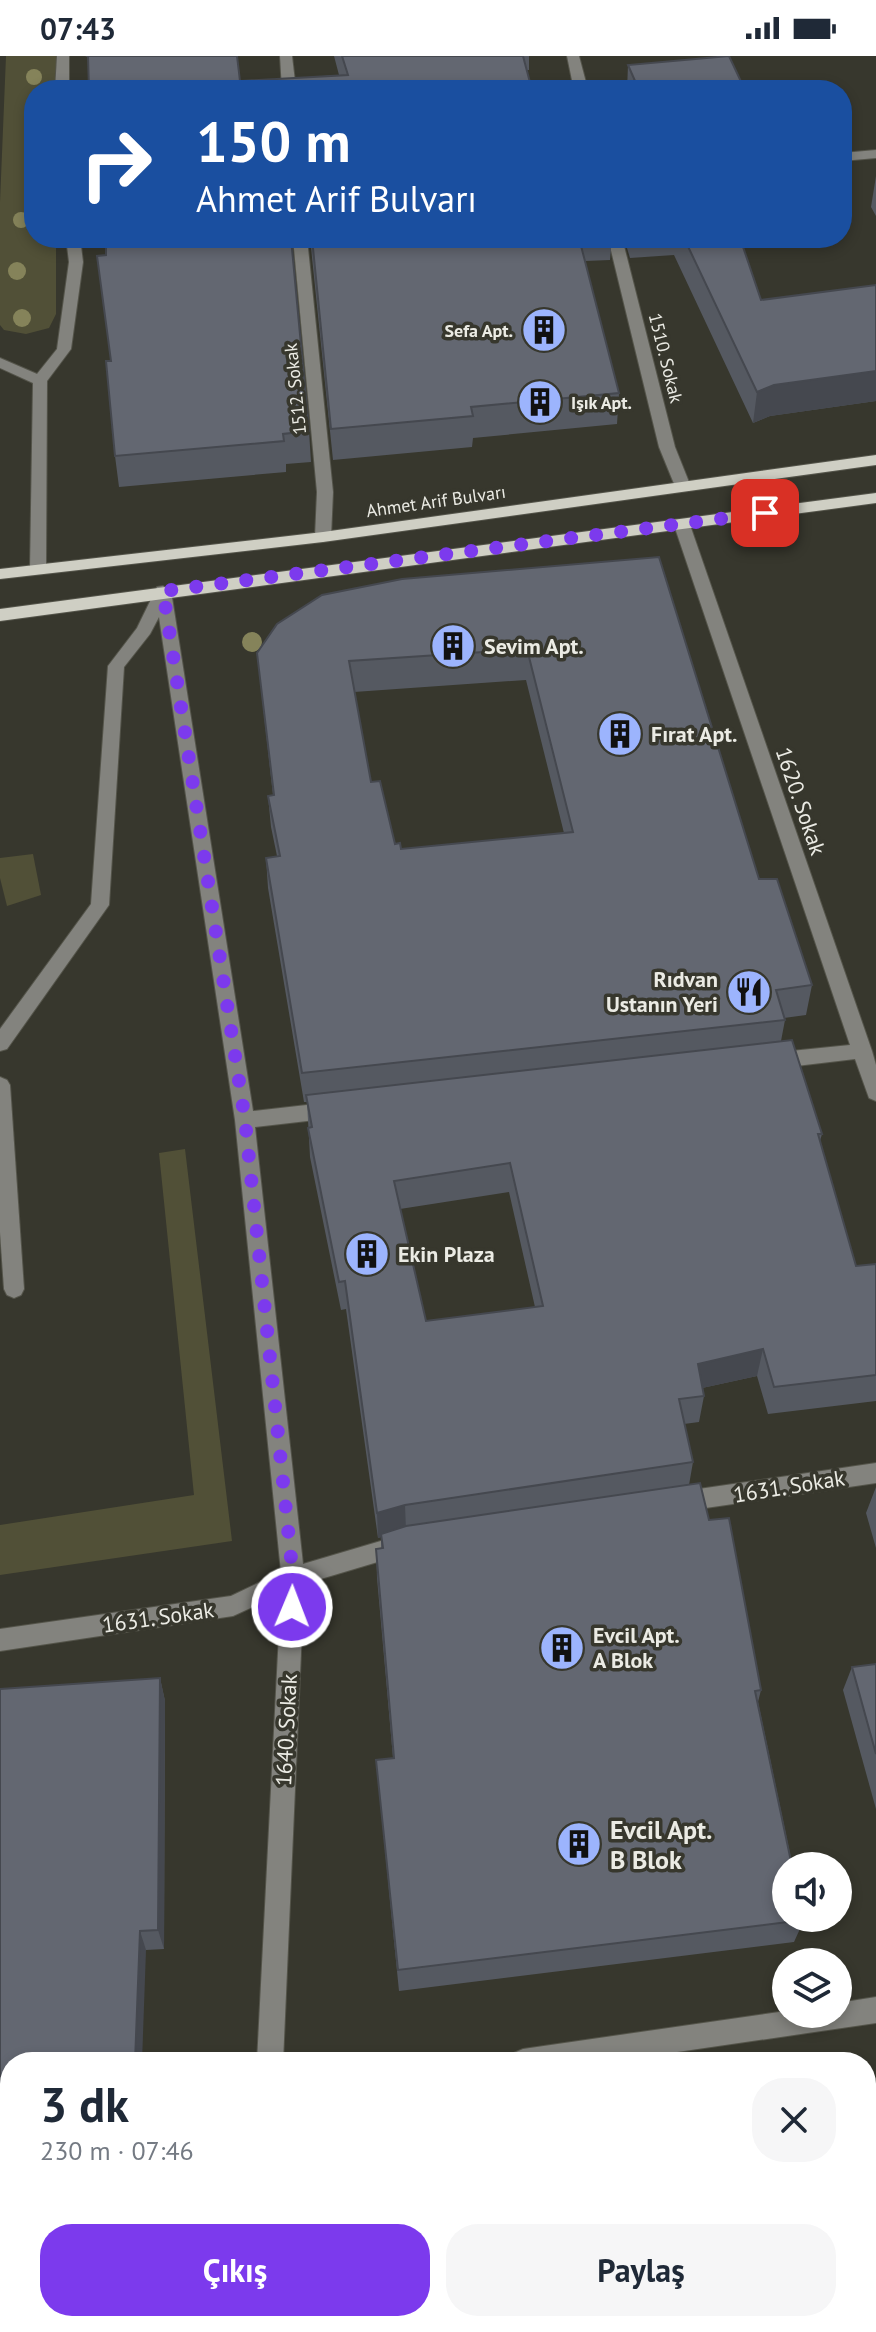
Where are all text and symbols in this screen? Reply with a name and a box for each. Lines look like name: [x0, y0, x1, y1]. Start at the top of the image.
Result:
text: 07:43: [40, 9, 116, 48]
text: 150 m: [196, 105, 351, 177]
icon: right: [64, 112, 168, 216]
text: Ahmet Arif Bulvarı: [196, 175, 477, 222]
building icon: Sefa Apt.: [520, 306, 568, 354]
street label: 1510. Sokak: [644, 311, 688, 406]
place label: Sefa Apt.: [444, 319, 513, 342]
street label: 1512. Sokak: [279, 342, 311, 436]
building icon: Işık Apt.: [516, 378, 564, 426]
place label: Işık Apt.: [571, 391, 632, 414]
pin: [731, 479, 799, 547]
street label: Ahmet Arif Bulvarı: [365, 480, 507, 522]
icon: arrive: [743, 491, 787, 535]
building icon: Sevim Apt.: [429, 622, 477, 670]
place label: Sevim Apt.: [484, 632, 584, 660]
building icon: Fırat Apt.: [596, 710, 644, 758]
place label: Fırat Apt.: [651, 720, 737, 748]
street label: 1620. Sokak: [769, 743, 833, 859]
place label: Rıdvan Ustanın Yeri: [606, 965, 718, 1018]
restaurant icon: Rıdvan Ustanın Yeri: [725, 968, 773, 1016]
building icon: Ekin Plaza: [343, 1230, 391, 1278]
place label: Ekin Plaza: [398, 1240, 495, 1268]
street label: 1631. Sokak: [731, 1463, 847, 1509]
position arrow: [250, 1565, 334, 1649]
street label: 1631. Sokak: [100, 1595, 216, 1639]
place label: Evcil Apt. A Blok: [593, 1621, 680, 1674]
building icon: Evcil Apt. A Blok: [538, 1624, 586, 1672]
street label: 1640. Sokak: [269, 1673, 303, 1787]
place label: Evcil Apt. B Blok: [610, 1813, 712, 1876]
building icon: Evcil Apt. B Blok: [555, 1820, 603, 1868]
map controls: [772, 1852, 852, 2028]
button: sound: [772, 1852, 852, 1932]
button: layers: [772, 1948, 852, 2028]
text: 3 dk: [40, 2073, 129, 2135]
button: close: [752, 2078, 836, 2162]
text: 230 m · 07:46: [40, 2134, 194, 2167]
button: Çıkış: [40, 2224, 430, 2316]
button: Paylaş: [446, 2224, 836, 2316]

